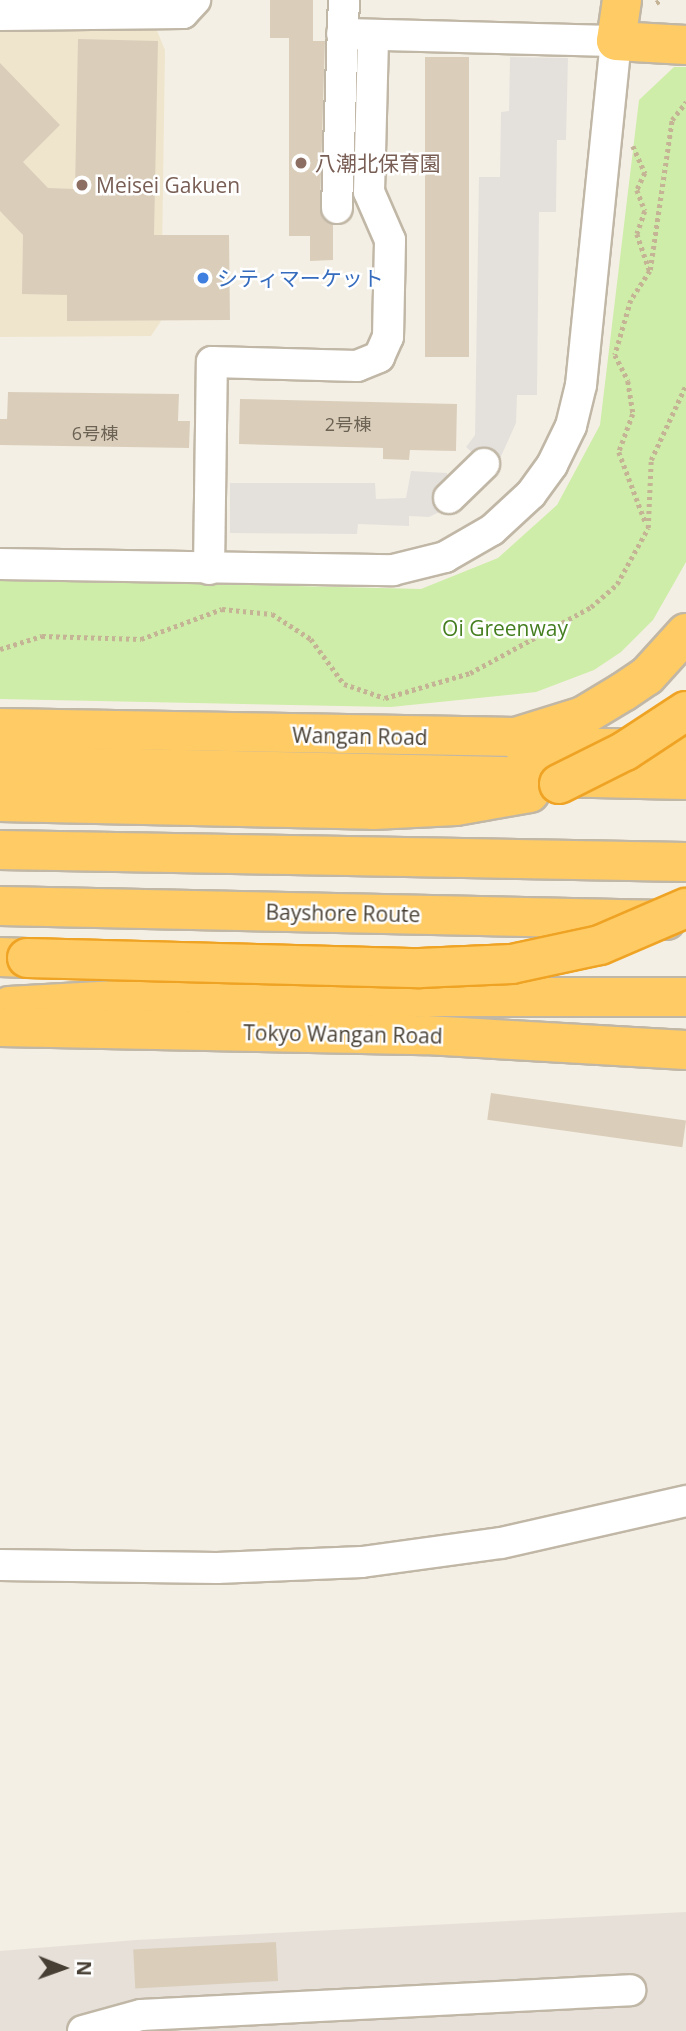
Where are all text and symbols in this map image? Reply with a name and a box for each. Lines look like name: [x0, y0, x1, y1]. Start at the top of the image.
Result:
place label: 八潮北保育園: [315, 150, 441, 176]
marker: 八潮北保育園: [293, 155, 309, 171]
place label: Meisei Gakuen: [96, 172, 240, 198]
marker: Meisei Gakuen: [74, 177, 90, 193]
place label: シティマーケット: [217, 265, 385, 291]
marker: シティマーケット: [195, 270, 211, 286]
house number: 2号棟: [325, 413, 371, 435]
house number: 6号棟: [72, 422, 118, 444]
park label: Oi Greenway: [442, 615, 568, 641]
street label: Wangan Road: [292, 722, 428, 750]
street label: Bayshore Route: [265, 899, 421, 927]
street label: Tokyo Wangan Road: [243, 1020, 443, 1048]
north arrow: [28, 1933, 98, 2003]
text: N: [71, 1960, 97, 1976]

